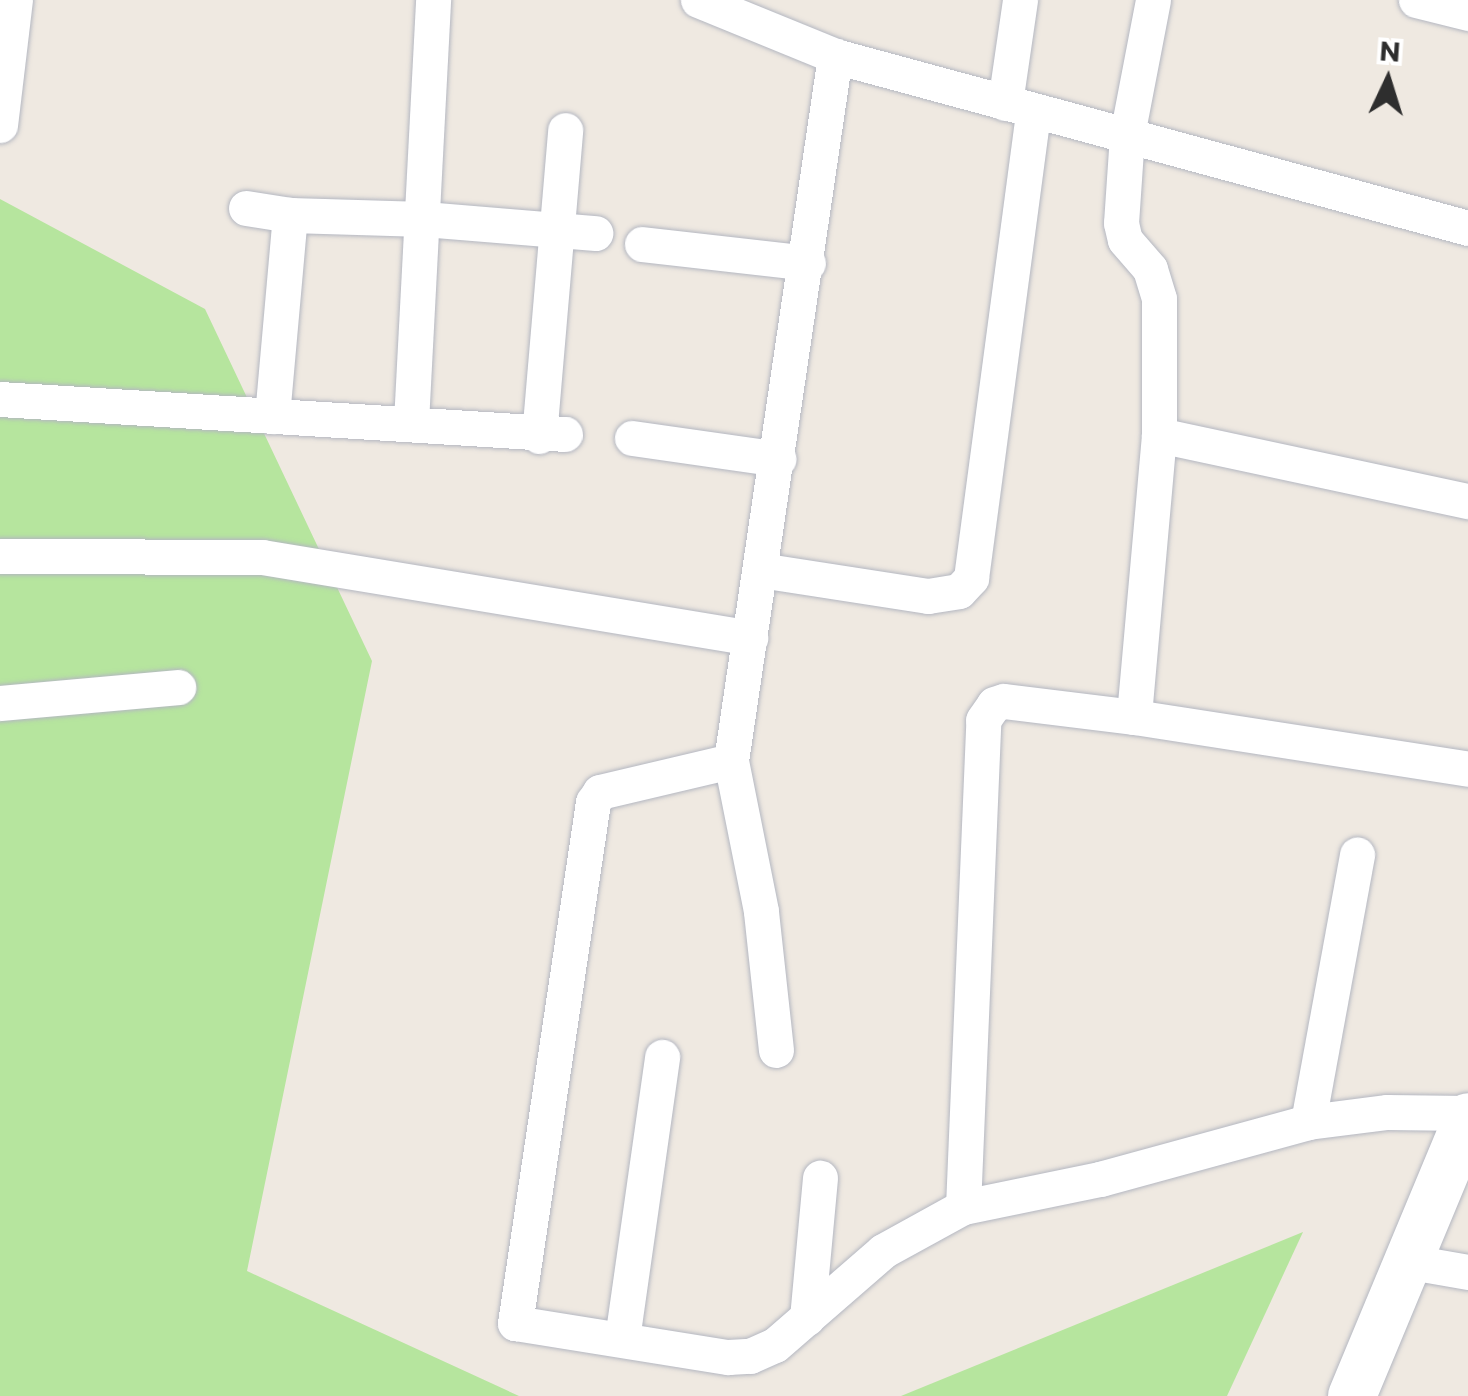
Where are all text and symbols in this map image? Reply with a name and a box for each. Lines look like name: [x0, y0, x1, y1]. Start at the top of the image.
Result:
north arrow: [1338, 30, 1438, 130]
text: N: [1378, 32, 1402, 68]

